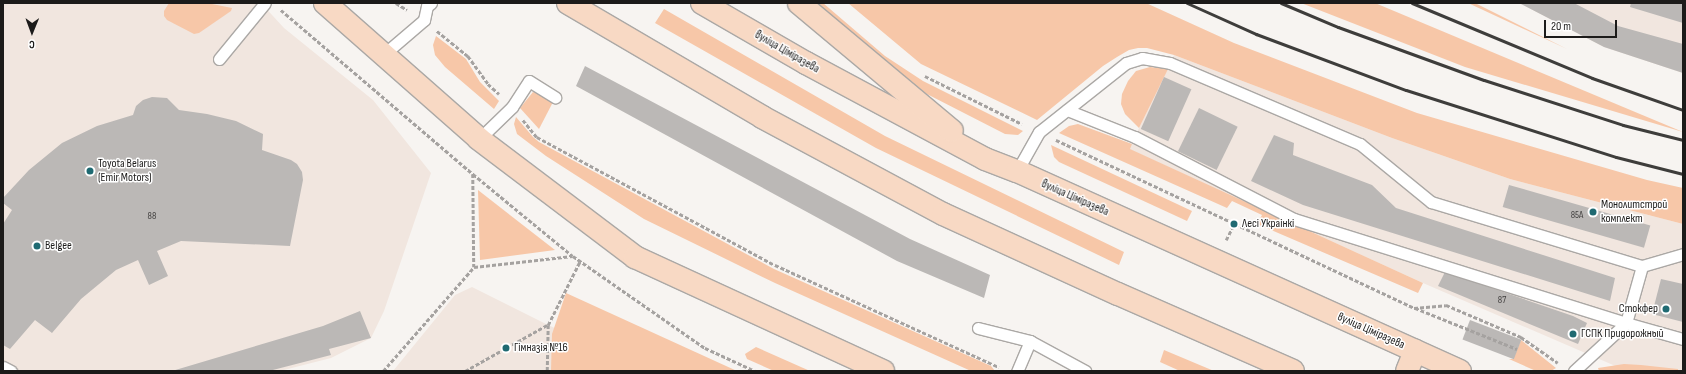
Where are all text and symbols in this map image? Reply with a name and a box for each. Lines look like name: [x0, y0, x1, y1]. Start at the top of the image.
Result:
north arrow: [12, 12, 52, 52]
scale bar: [1546, 12, 1619, 38]
text: 20 m: [1551, 19, 1571, 34]
street label: вуліца Ціміразева: [752, 28, 822, 76]
text: С: [29, 38, 35, 51]
place label: Toyota Belarus (Emir Motors): [98, 157, 156, 185]
marker: Toyota Belarus (Emir Motors): [85, 166, 95, 176]
street label: вуліца Ціміразева: [1039, 177, 1111, 219]
place label: Монолитстрой комплект: [1601, 198, 1667, 226]
marker: Монолитстрой комплект: [1588, 207, 1598, 217]
house number: 85А: [1571, 210, 1583, 222]
house number: 88: [148, 211, 156, 223]
place label: Лесі Украінкі: [1242, 217, 1294, 231]
marker: Лесі Украінкі: [1229, 219, 1239, 229]
place label: Belgee: [45, 239, 72, 253]
marker: Belgee: [32, 241, 42, 251]
house number: 87: [1498, 295, 1506, 307]
place label: Стокфер: [1619, 302, 1658, 316]
marker: Стокфер: [1661, 304, 1671, 314]
street label: вуліца Ціміразева: [1335, 310, 1407, 352]
place label: ГСПК Придорожный: [1581, 327, 1664, 341]
marker: ГСПК Придорожный: [1568, 329, 1578, 339]
place label: Гімназія №16: [514, 341, 568, 355]
marker: Гімназія №16: [501, 343, 511, 353]

